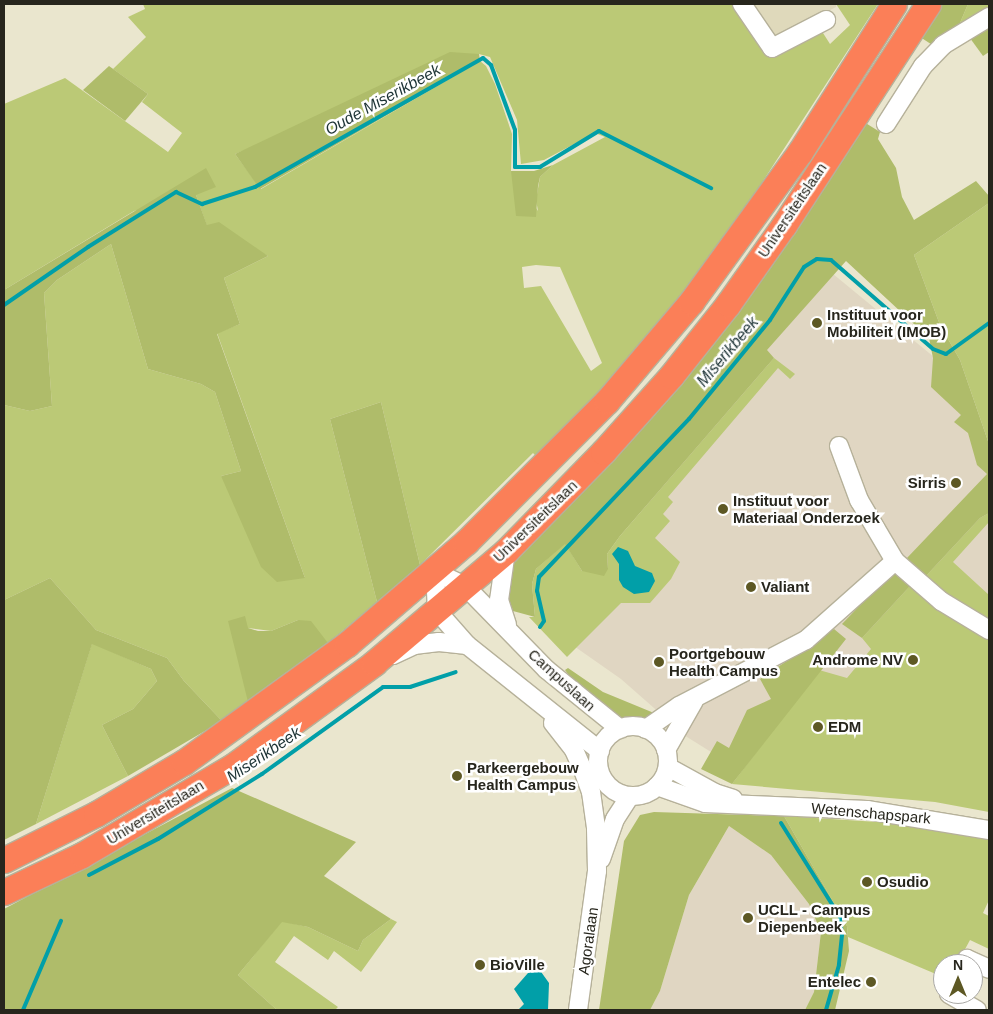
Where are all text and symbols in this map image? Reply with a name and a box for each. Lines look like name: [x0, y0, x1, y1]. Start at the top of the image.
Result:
water label: Oude Miserikbeek: [322, 60, 444, 140]
street label: Universiteitslaan: [754, 159, 830, 261]
place label: Instituut voor Mobiliteit (IMOB): [827, 305, 946, 340]
water label: Miserikbeek: [693, 313, 763, 391]
marker: Instituut voor Mobiliteit (IMOB): [811, 317, 823, 329]
place label: Sirris: [908, 474, 946, 492]
street label: Universiteitslaan: [489, 476, 581, 566]
marker: Sirris: [950, 477, 962, 489]
place label: Instituut voor Materiaal Onderzoek: [733, 491, 880, 526]
marker: Instituut voor Materiaal Onderzoek: [717, 503, 729, 515]
place label: Valiant: [761, 578, 809, 596]
marker: Valiant: [745, 581, 757, 593]
place label: Poortgebouw Health Campus: [669, 644, 778, 679]
street label: Campuslaan: [525, 645, 599, 715]
place label: Androme NV: [812, 651, 903, 669]
marker: Androme NV: [907, 654, 919, 666]
marker: Poortgebouw Health Campus: [653, 656, 665, 668]
place label: EDM: [828, 718, 861, 736]
marker: EDM: [812, 721, 824, 733]
water label: Miserikbeek: [223, 723, 305, 787]
place label: Parkeergebouw Health Campus: [467, 758, 579, 793]
marker: Parkeergebouw Health Campus: [451, 770, 463, 782]
street label: Universiteitslaan: [103, 776, 207, 848]
street label: Wetenschapspark: [811, 799, 931, 827]
place label: Osudio: [877, 873, 929, 891]
marker: Osudio: [861, 876, 873, 888]
place label: UCLL - Campus Diepenbeek: [758, 900, 870, 935]
street label: Agoralaan: [574, 906, 602, 976]
marker: UCLL - Campus Diepenbeek: [742, 912, 754, 924]
north arrow: [933, 954, 983, 1004]
place label: BioVille: [490, 956, 545, 974]
text: N: [953, 957, 963, 973]
marker: BioVille: [474, 959, 486, 971]
place label: Entelec: [808, 973, 861, 991]
marker: Entelec: [865, 976, 877, 988]

